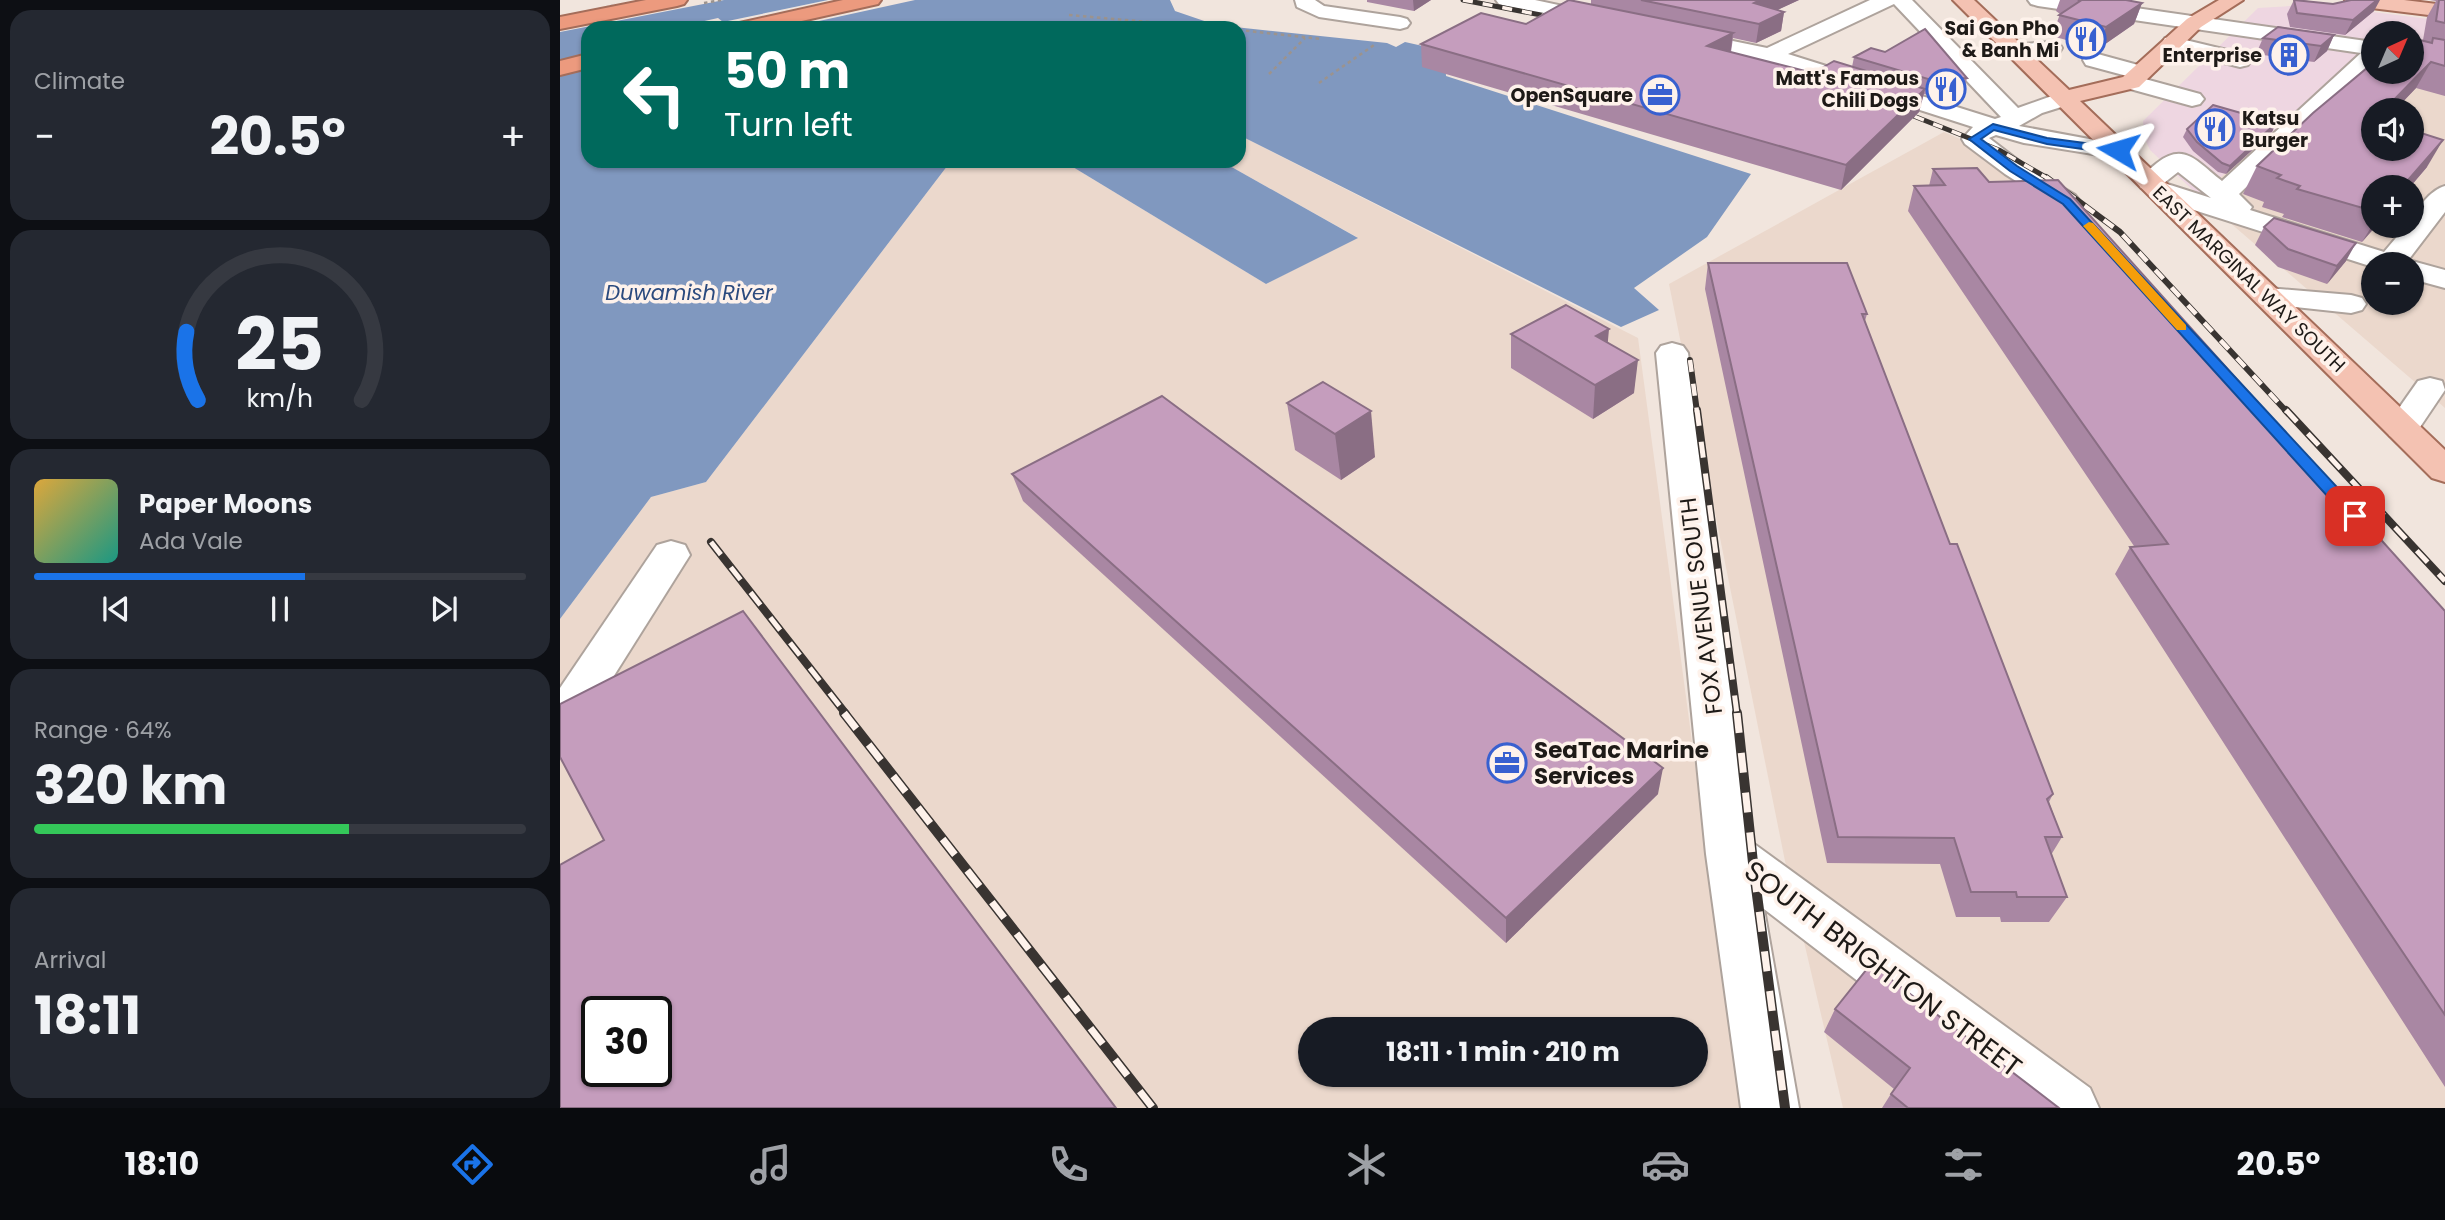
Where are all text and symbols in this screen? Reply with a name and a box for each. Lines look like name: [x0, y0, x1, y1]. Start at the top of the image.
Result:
place label: Sai Gon Pho & Banh Mi: [1945, 15, 2059, 64]
restaurant icon: Sai Gon Pho & Banh Mi: [2065, 18, 2107, 60]
north arrow: [2361, 21, 2424, 84]
map controls: [2361, 21, 2424, 315]
building icon: Enterprise: [2268, 34, 2310, 76]
text: 50 m: [724, 37, 850, 105]
place label: Enterprise: [2162, 42, 2262, 69]
icon: left: [609, 49, 700, 140]
text: Climate: [34, 65, 125, 97]
place label: Matt's Famous Chili Dogs: [1775, 65, 1919, 114]
restaurant icon: Matt's Famous Chili Dogs: [1925, 68, 1967, 110]
office icon: OpenSquare: [1639, 74, 1681, 116]
place label: OpenSquare: [1511, 82, 1633, 109]
button: sound: [2361, 98, 2424, 161]
text: 20.5°: [209, 100, 346, 173]
text: Turn left: [724, 102, 853, 147]
place label: Katsu Burger: [2242, 105, 2308, 154]
restaurant icon: Katsu Burger: [2194, 108, 2236, 150]
text: −: [34, 110, 55, 163]
text: +: [500, 110, 526, 163]
position arrow: [2081, 113, 2155, 187]
button: +: [2361, 175, 2424, 238]
street label: EAST MARGINAL WAY SOUTH: [2147, 179, 2351, 379]
button: −: [2361, 252, 2424, 315]
water label: Duwamish River: [605, 278, 774, 307]
text: 25: [236, 295, 324, 396]
text: km/h: [247, 381, 313, 416]
text: Paper Moons: [139, 486, 312, 522]
pin: [2325, 486, 2385, 546]
street label: FOX AVENUE SOUTH: [1672, 496, 1730, 716]
icon: arrive: [2336, 497, 2374, 535]
text: Ada Vale: [139, 525, 243, 557]
icon: previous: [97, 590, 135, 628]
icon: pause: [261, 590, 299, 628]
icon: next: [425, 590, 463, 628]
text: Range · 64%: [34, 714, 172, 746]
place label: SeaTac Marine Services: [1534, 734, 1709, 792]
office icon: SeaTac Marine Services: [1486, 742, 1528, 784]
text: 320 km: [34, 749, 227, 822]
street label: SOUTH BRIGHTON STREET: [1736, 852, 2030, 1086]
text: Arrival: [34, 944, 106, 976]
text: 18:11: [34, 979, 141, 1052]
speed limit sign: 30: [581, 996, 672, 1087]
text: 18:11 · 1 min · 210 m: [1386, 1034, 1620, 1070]
icon: directions: [448, 1140, 497, 1189]
icon: music: [746, 1140, 795, 1189]
icon: phone: [1044, 1140, 1093, 1189]
icon: climate: [1342, 1140, 1391, 1189]
icon: car: [1641, 1140, 1690, 1189]
icon: filters: [1939, 1140, 1988, 1189]
text: 18:10: [125, 1141, 199, 1186]
text: 20.5°: [2237, 1141, 2320, 1186]

